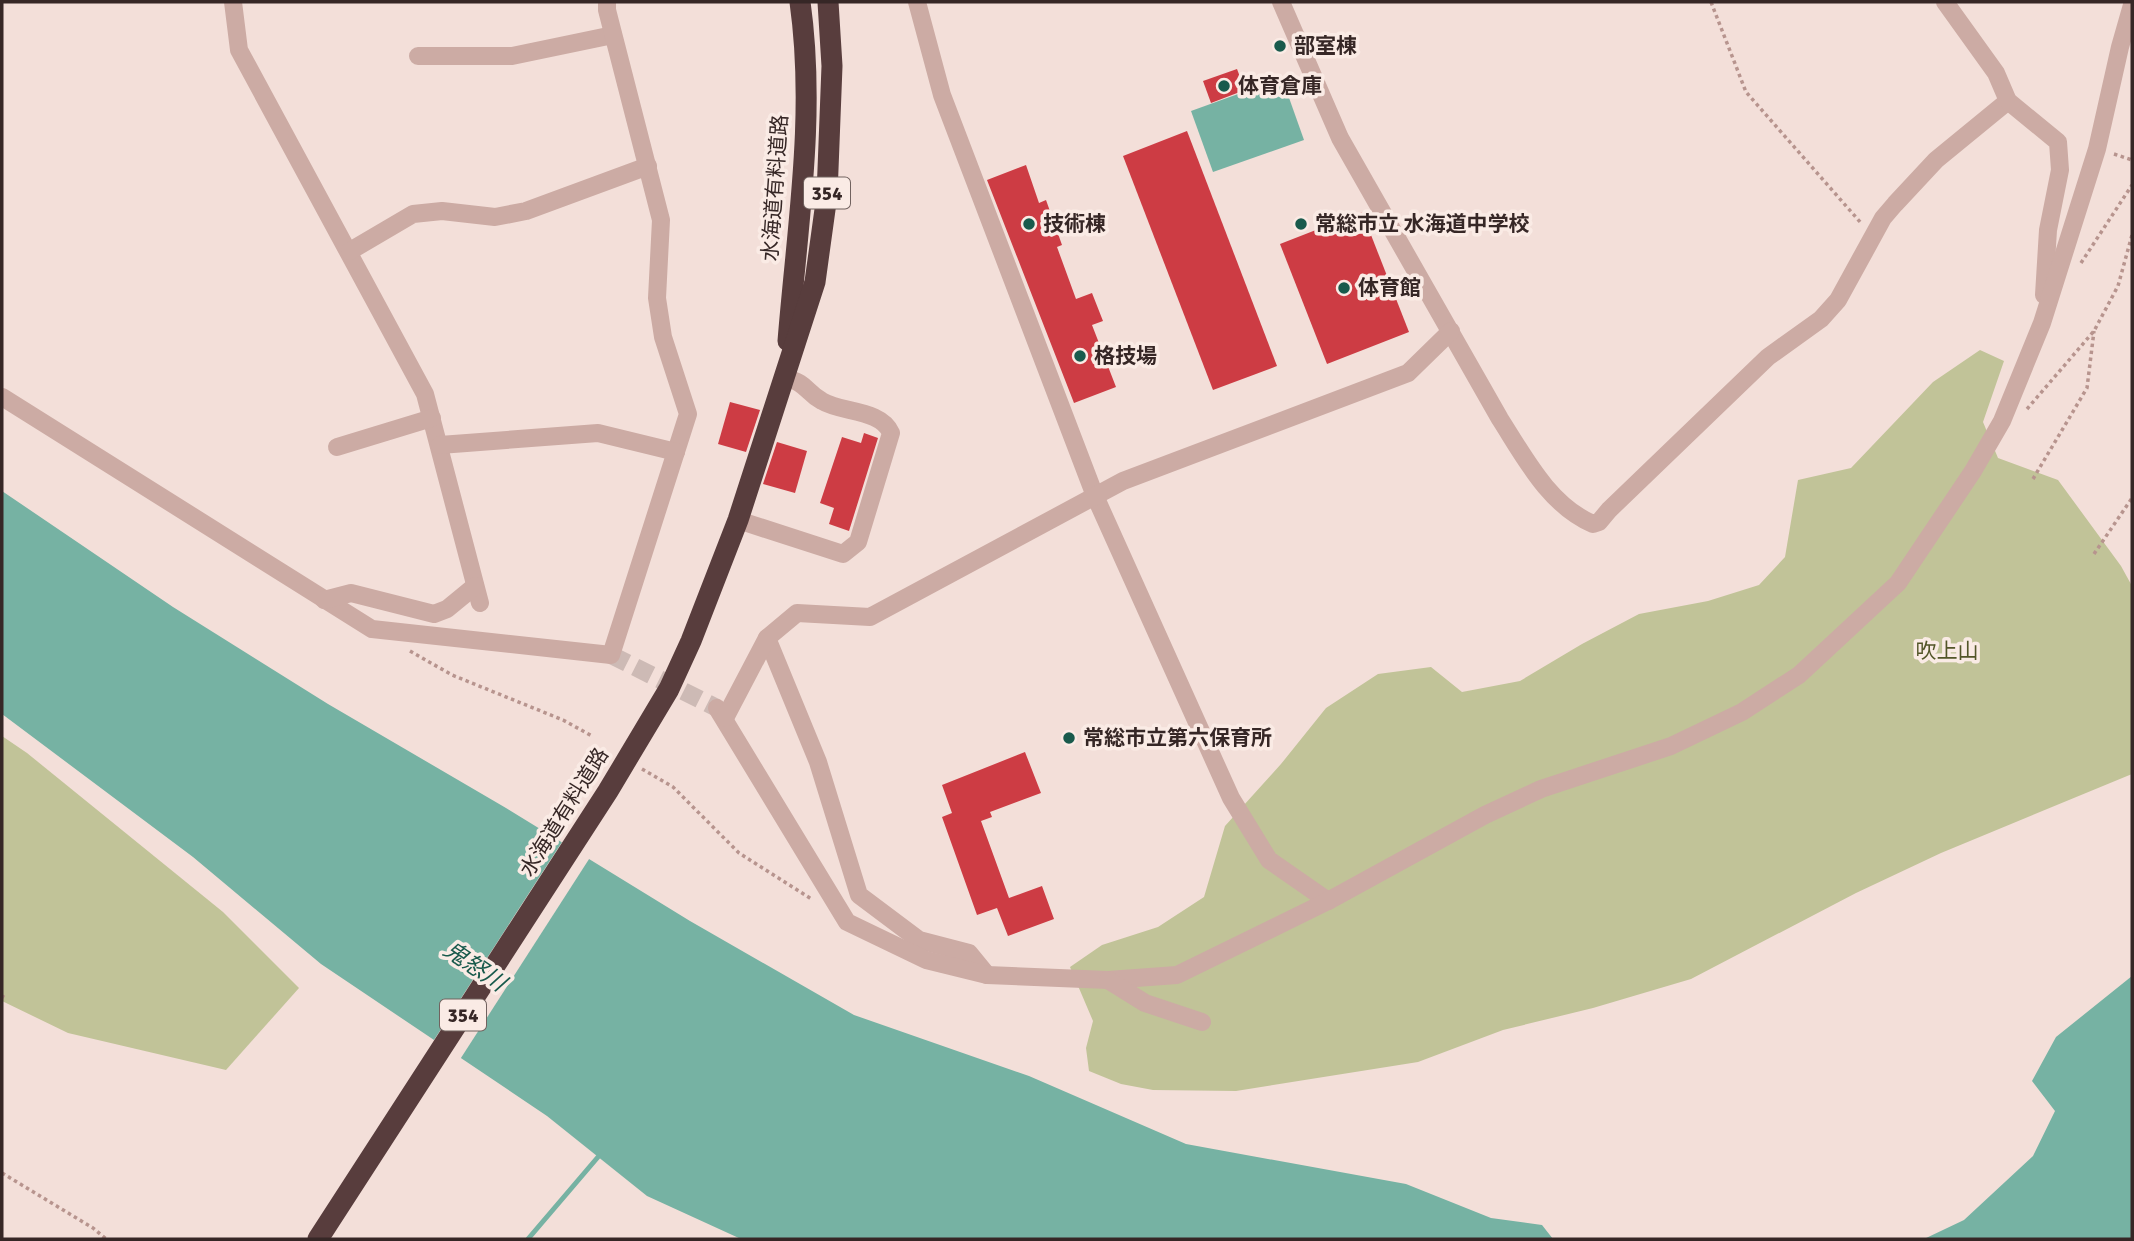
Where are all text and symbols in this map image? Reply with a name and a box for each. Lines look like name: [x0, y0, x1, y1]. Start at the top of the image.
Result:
place label: 部室棟: [1294, 33, 1357, 59]
marker: 部室棟: [1272, 38, 1288, 54]
place label: 体育倉庫: [1238, 73, 1322, 99]
marker: 体育倉庫: [1216, 78, 1232, 94]
street label: 水海道有料道路: [757, 114, 793, 262]
road number: 354: [804, 178, 850, 209]
place label: 技術棟: [1043, 211, 1106, 237]
place label: 常総市立 水海道中学校: [1315, 211, 1530, 237]
marker: 技術棟: [1021, 216, 1037, 232]
marker: 常総市立 水海道中学校: [1293, 216, 1309, 232]
place label: 体育館: [1358, 275, 1421, 301]
marker: 体育館: [1336, 280, 1352, 296]
place label: 格技場: [1094, 343, 1157, 369]
marker: 格技場: [1072, 348, 1088, 364]
park label: 吹上山: [1916, 638, 1979, 664]
place label: 常総市立第六保育所: [1083, 725, 1272, 751]
marker: 常総市立第六保育所: [1061, 730, 1077, 746]
street label: 水海道有料道路: [514, 743, 614, 881]
water label: 鬼怒川: [438, 935, 514, 999]
road number: 354: [440, 1000, 486, 1030]

